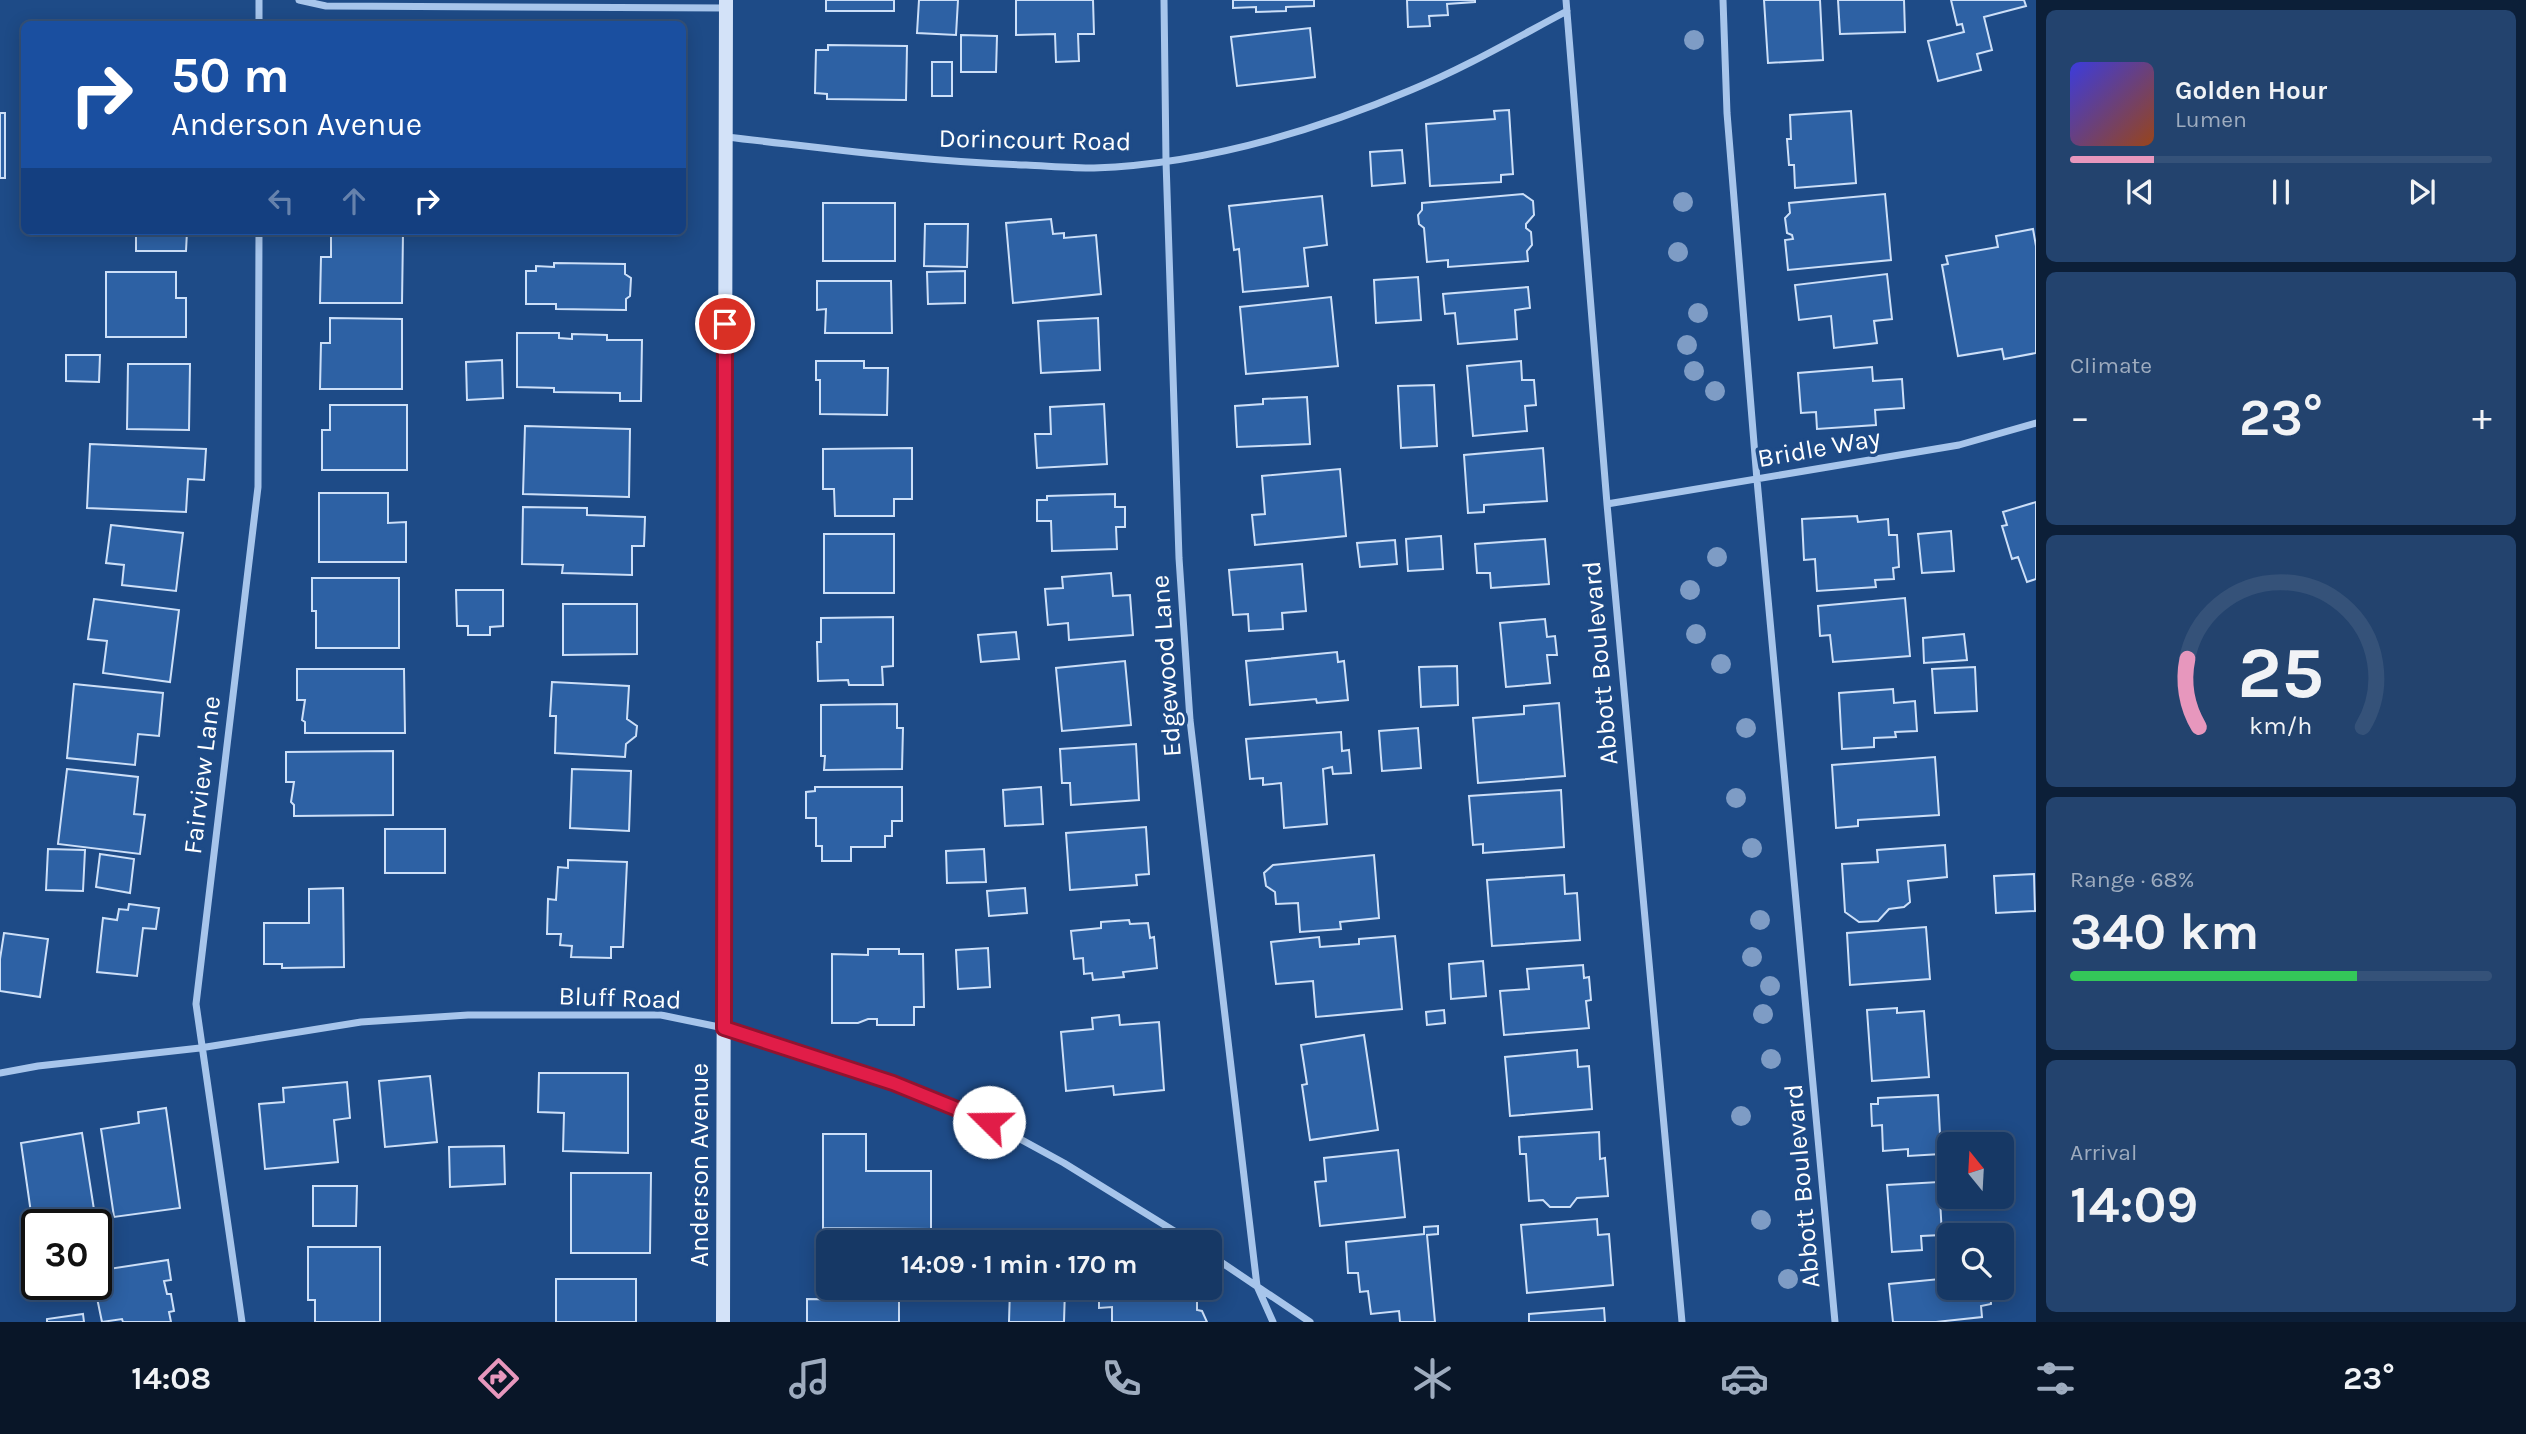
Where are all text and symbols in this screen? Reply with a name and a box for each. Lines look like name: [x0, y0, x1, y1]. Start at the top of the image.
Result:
text: 50 m: [171, 47, 289, 104]
icon: right: [56, 49, 147, 140]
text: Golden Hour: [2175, 75, 2327, 106]
text: Anderson Avenue: [171, 106, 422, 143]
text: Lumen: [2175, 106, 2247, 133]
street label: Dorincourt Road: [938, 123, 1132, 157]
icon: previous: [2121, 173, 2159, 211]
icon: pause: [2262, 173, 2300, 211]
icon: next: [2403, 173, 2441, 211]
icon: left: [262, 182, 300, 220]
icon: ahead: [335, 182, 373, 220]
icon: right: [408, 182, 446, 220]
pin: [695, 294, 755, 354]
icon: arrive: [706, 305, 744, 343]
text: Climate: [2070, 352, 2152, 379]
text: 23°: [2239, 387, 2323, 448]
text: −: [2070, 395, 2090, 440]
text: +: [2472, 395, 2492, 440]
street label: Bridle Way: [1755, 422, 1883, 474]
street label: Abbott Boulevard: [1576, 560, 1624, 766]
street label: Edgewood Lane: [1144, 574, 1188, 758]
text: 25: [2238, 630, 2324, 715]
street label: Fairview Lane: [177, 694, 227, 856]
text: km/h: [2249, 711, 2313, 740]
text: Range · 68%: [2070, 866, 2194, 893]
text: 340 km: [2070, 901, 2259, 962]
street label: Bluff Road: [558, 980, 682, 1016]
street label: Anderson Avenue: [684, 1063, 715, 1267]
street label: Abbott Boulevard: [1778, 1083, 1826, 1289]
position arrow: [952, 1085, 1026, 1159]
north arrow: [1937, 1132, 2014, 1209]
map controls: [1937, 1132, 2014, 1300]
text: Arrival: [2070, 1139, 2137, 1166]
text: 14:09: [2070, 1174, 2198, 1235]
speed limit sign: 30: [21, 1209, 112, 1300]
button: search: [1937, 1223, 2014, 1300]
text: 14:09 · 1 min · 170 m: [901, 1249, 1137, 1280]
icon: directions: [474, 1354, 523, 1403]
icon: music: [785, 1354, 834, 1403]
icon: phone: [1097, 1354, 1146, 1403]
icon: climate: [1408, 1354, 1457, 1403]
icon: car: [1720, 1354, 1769, 1403]
icon: filters: [2031, 1354, 2080, 1403]
text: 14:08: [131, 1360, 211, 1397]
text: 23°: [2343, 1360, 2395, 1397]

